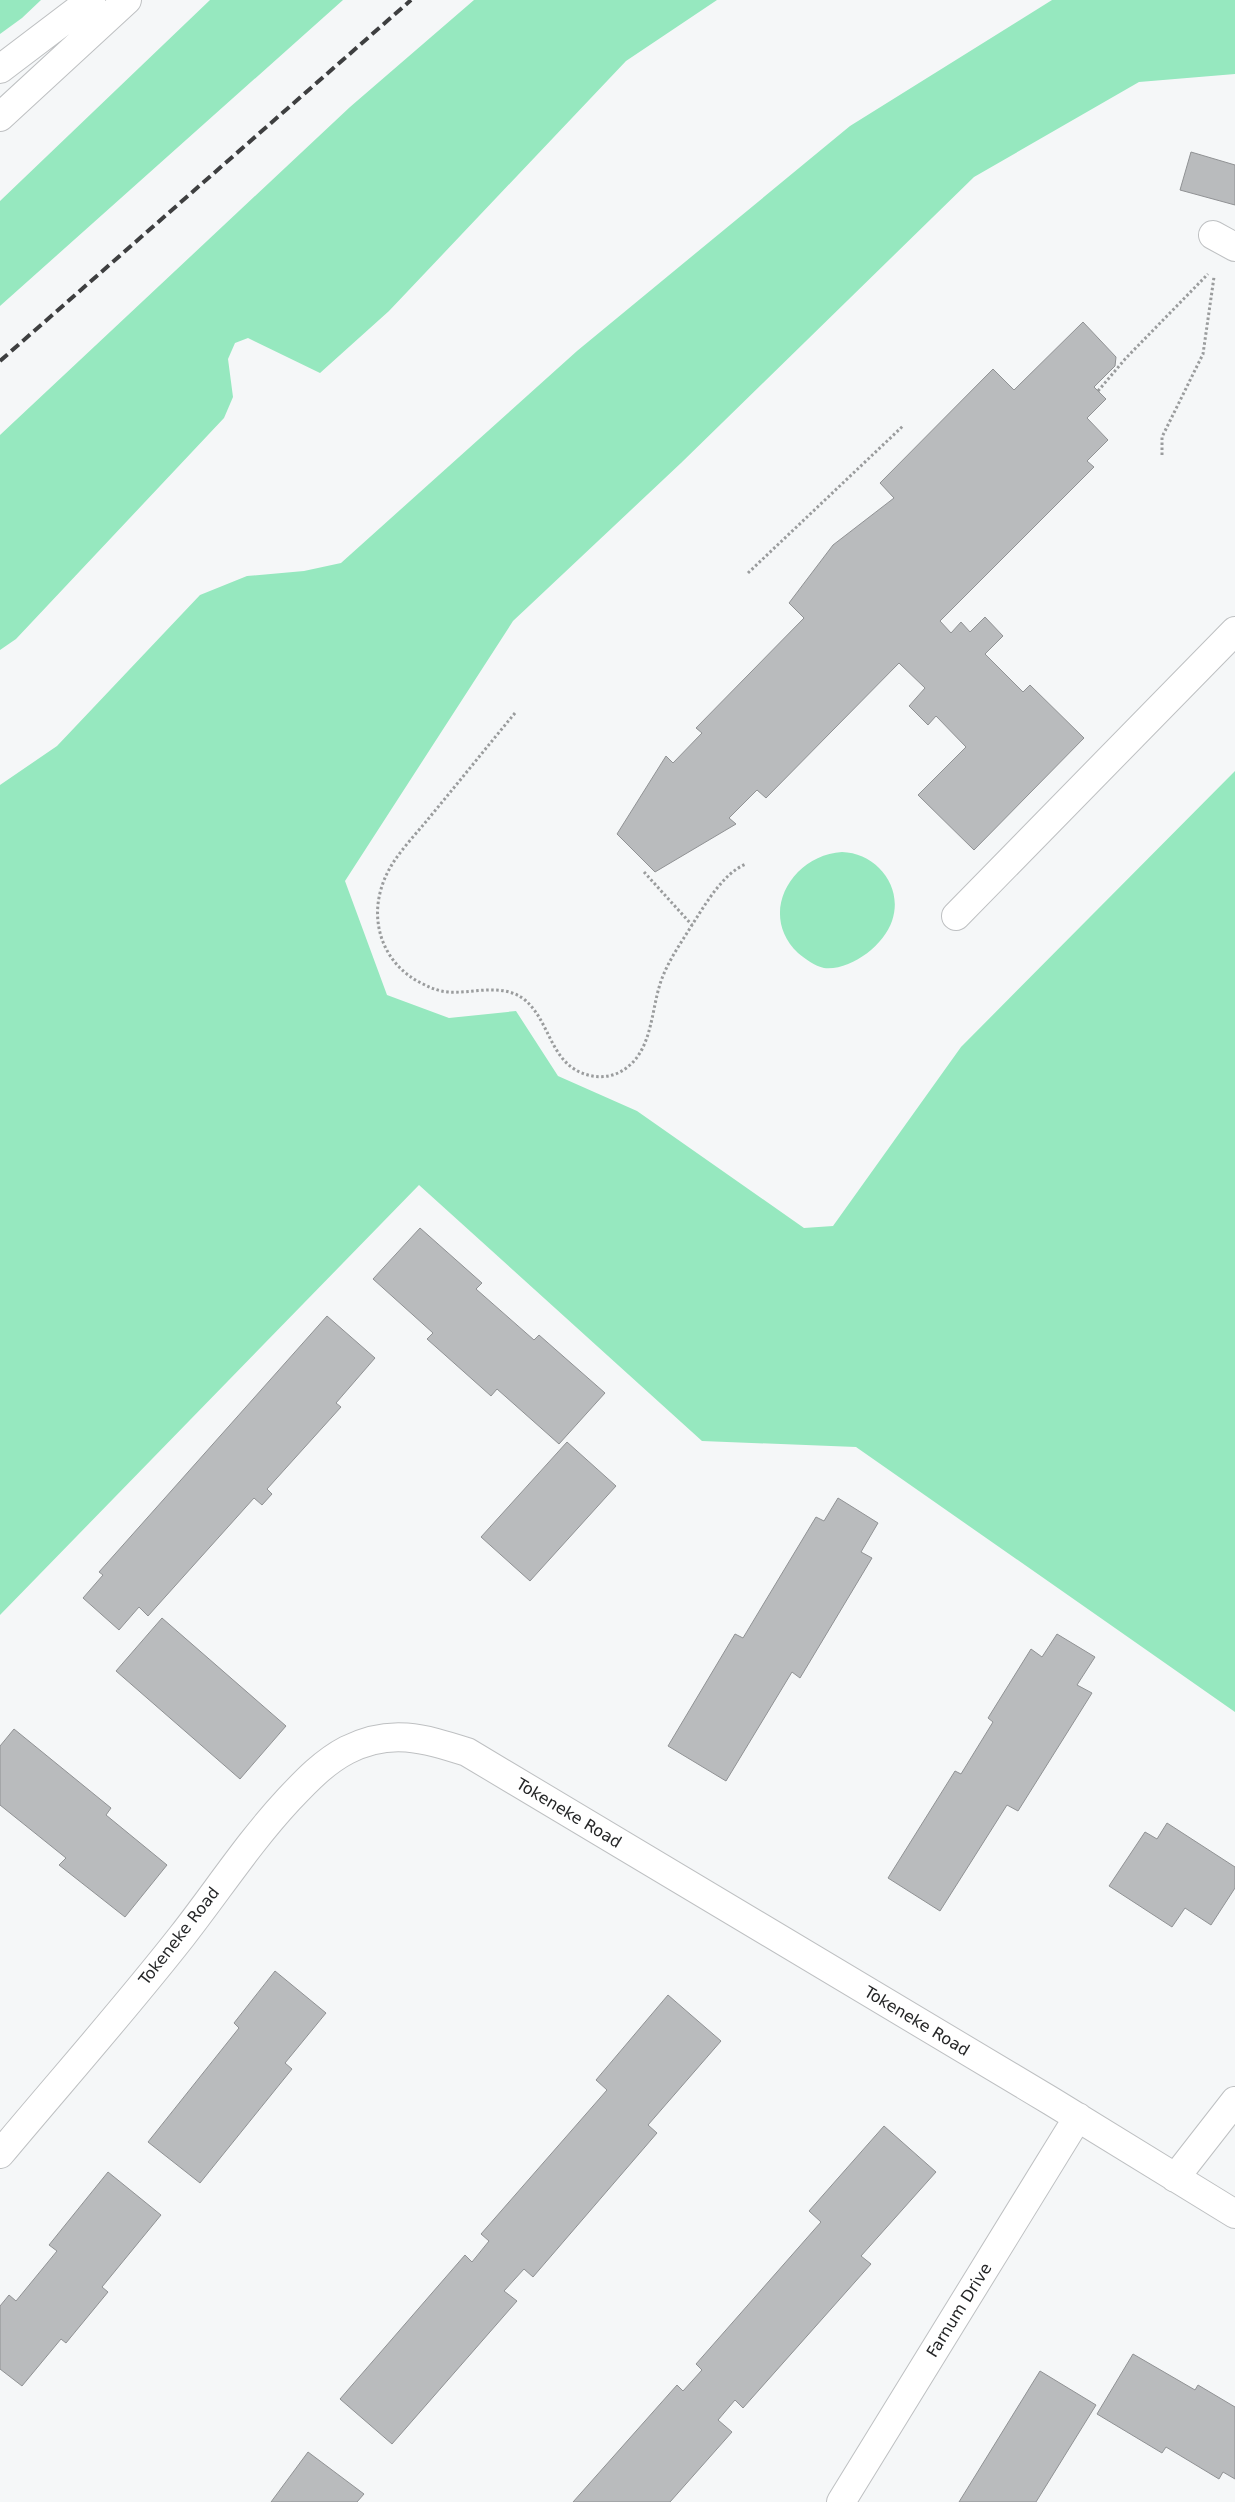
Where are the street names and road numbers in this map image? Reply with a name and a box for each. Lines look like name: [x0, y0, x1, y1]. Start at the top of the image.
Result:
street label: Tokeneke Road: [512, 1774, 625, 1852]
street label: Tokeneke Road: [134, 1883, 223, 1990]
street label: Tokeneke Road: [860, 1982, 973, 2060]
street label: Farnum Drive: [922, 2259, 996, 2361]

